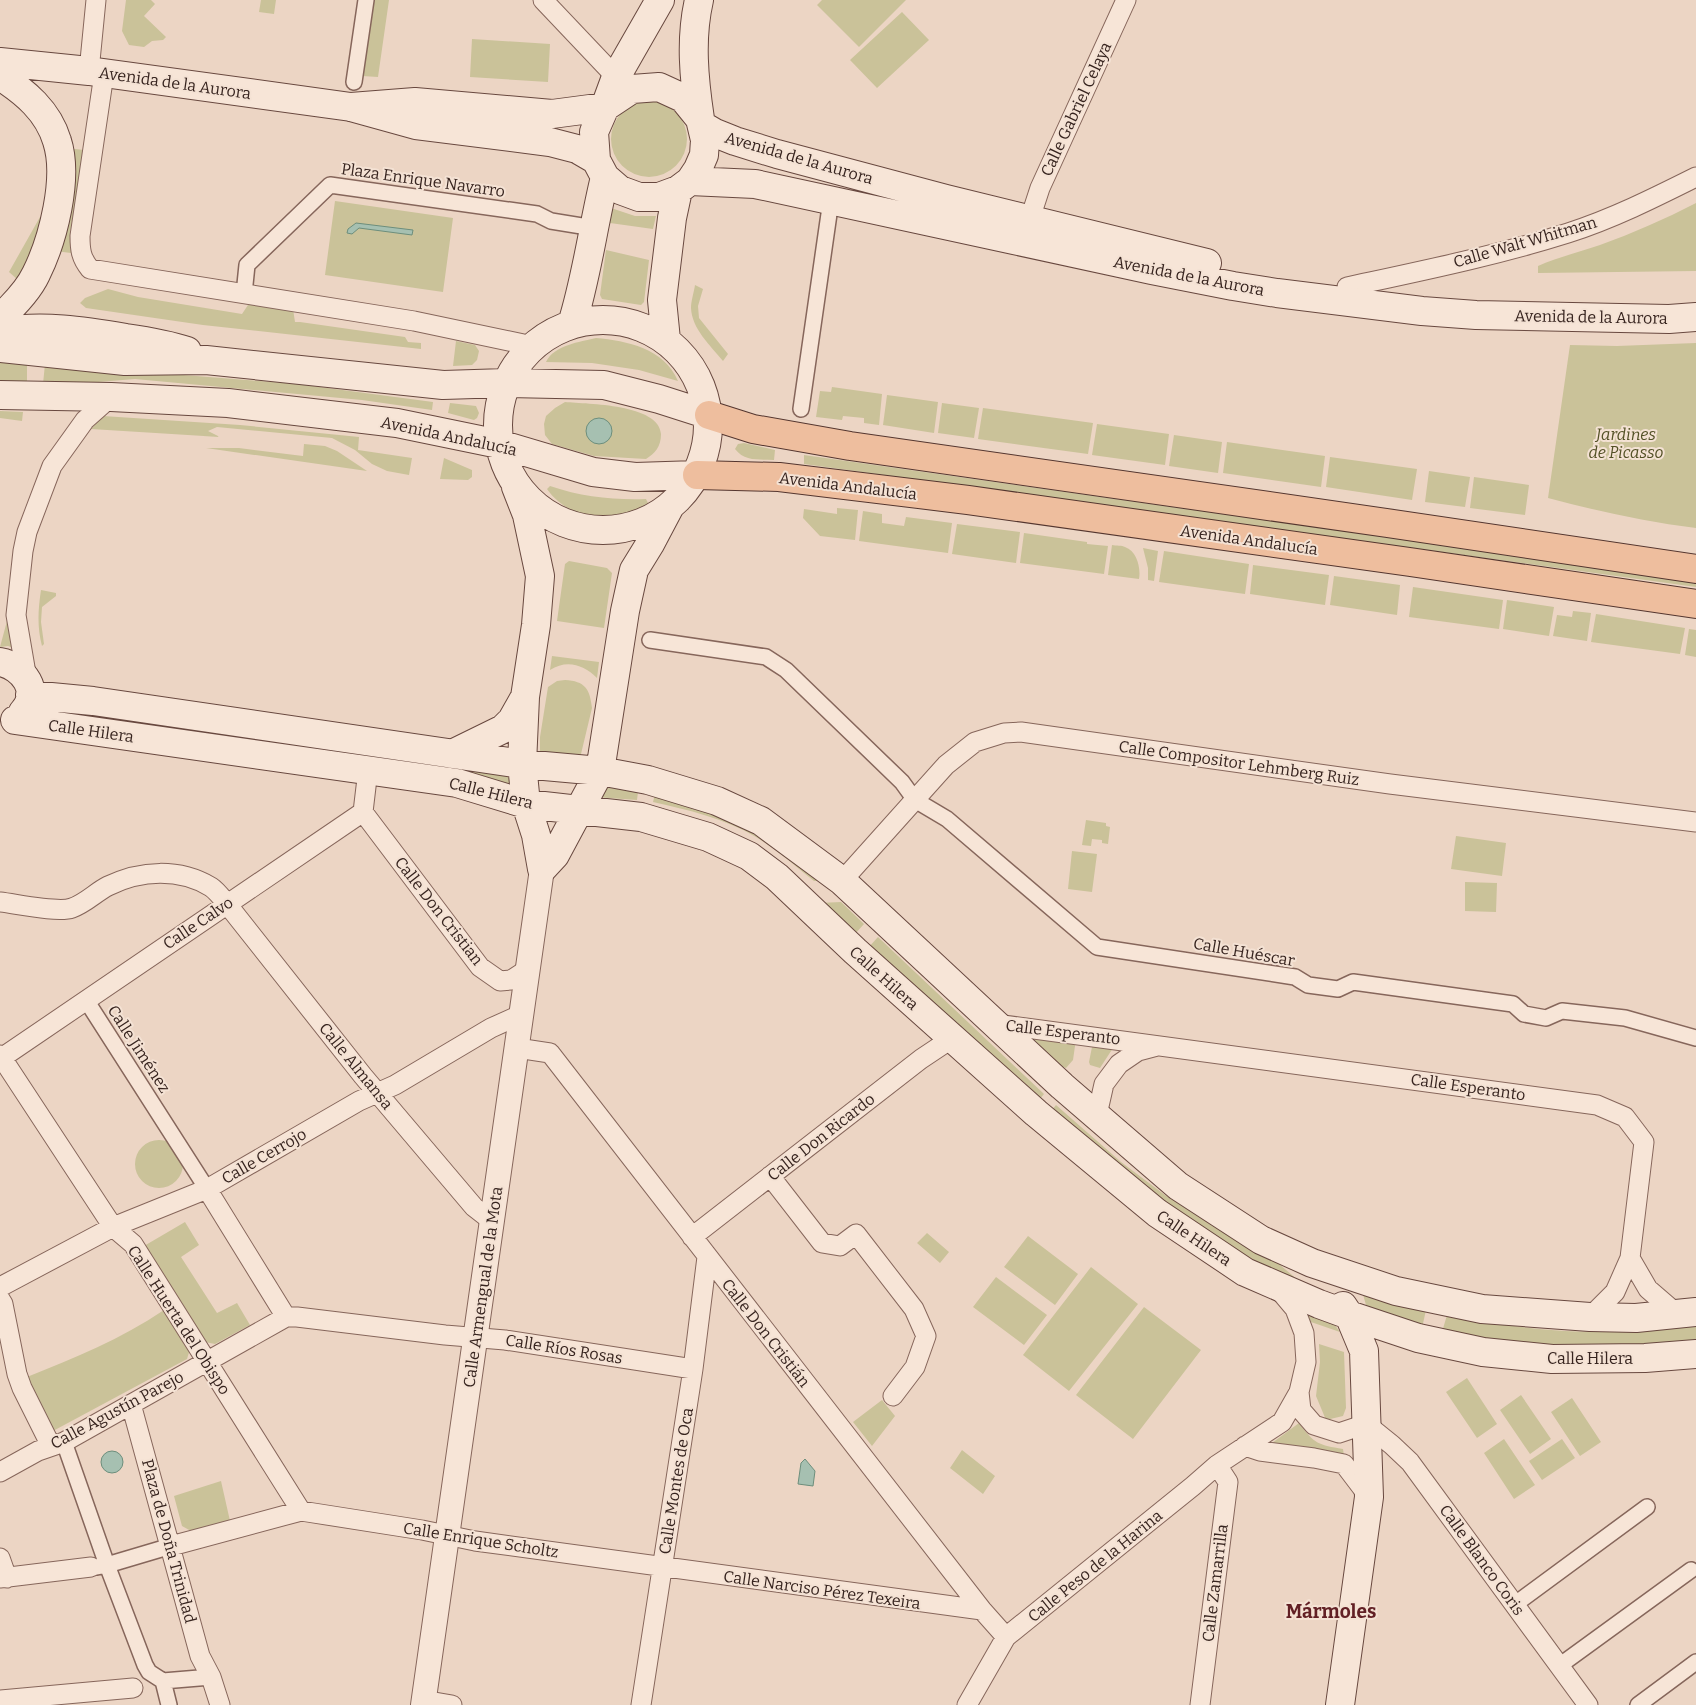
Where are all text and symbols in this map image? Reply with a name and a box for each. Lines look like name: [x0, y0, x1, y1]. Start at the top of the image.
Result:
street label: Calle Gabriel Celaya: [1037, 39, 1116, 179]
street label: Avenida de la Aurora: [98, 63, 252, 103]
street label: Avenida de la Aurora: [723, 128, 876, 188]
street label: Plaza Enrique Navarro: [340, 159, 506, 201]
street label: Calle Walt Whitman: [1451, 212, 1599, 272]
street label: Avenida de la Aurora: [1112, 252, 1266, 300]
street label: Avenida de la Aurora: [1514, 306, 1668, 328]
street label: Avenida Andalucía: [379, 412, 519, 460]
park label: Jardines de Picasso: [1588, 425, 1664, 462]
street label: Avenida Andalucía: [778, 468, 918, 504]
street label: Avenida Andalucía: [1179, 521, 1319, 559]
street label: Calle Hilera: [47, 716, 135, 746]
street label: Calle Compositor Lehmberg Ruiz: [1118, 737, 1361, 789]
street label: Calle Hilera: [447, 773, 535, 813]
street label: Calle Don Cristian: [391, 853, 487, 969]
street label: Calle Calvo: [159, 893, 237, 953]
street label: Calle Huéscar: [1192, 934, 1296, 970]
street label: Calle Hilera: [846, 942, 923, 1014]
street label: Calle Jiménez: [104, 1002, 175, 1097]
street label: Calle Esperanto: [1004, 1016, 1122, 1048]
street label: Calle Almansa: [315, 1019, 397, 1113]
street label: Calle Esperanto: [1409, 1070, 1527, 1104]
street label: Calle Don Ricardo: [764, 1089, 878, 1185]
street label: Calle Cerrojo: [218, 1124, 310, 1188]
street label: Calle Armengual de la Mota: [459, 1185, 507, 1389]
street label: Calle Hilera: [1153, 1206, 1235, 1270]
street label: Calle Huerta del Obispo: [124, 1242, 234, 1398]
street label: Calle Don Cristián: [718, 1275, 814, 1391]
street label: Calle Ríos Rosas: [504, 1330, 624, 1368]
street label: Calle Hilera: [1547, 1349, 1633, 1368]
street label: Calle Agustín Parejo: [47, 1367, 187, 1453]
street label: Calle Montes de Oca: [655, 1406, 697, 1556]
street label: Plaza de Doña Trinidad: [138, 1457, 200, 1626]
street label: Calle Blanco Coris: [1436, 1501, 1528, 1619]
street label: Calle Peso de la Harina: [1024, 1506, 1166, 1626]
street label: Calle Enrique Scholtz: [402, 1518, 560, 1562]
street label: Calle Zamarrilla: [1198, 1523, 1232, 1643]
street label: Calle Narciso Pérez Texeira: [722, 1567, 922, 1613]
district label: Mármoles: [1286, 1600, 1376, 1623]

